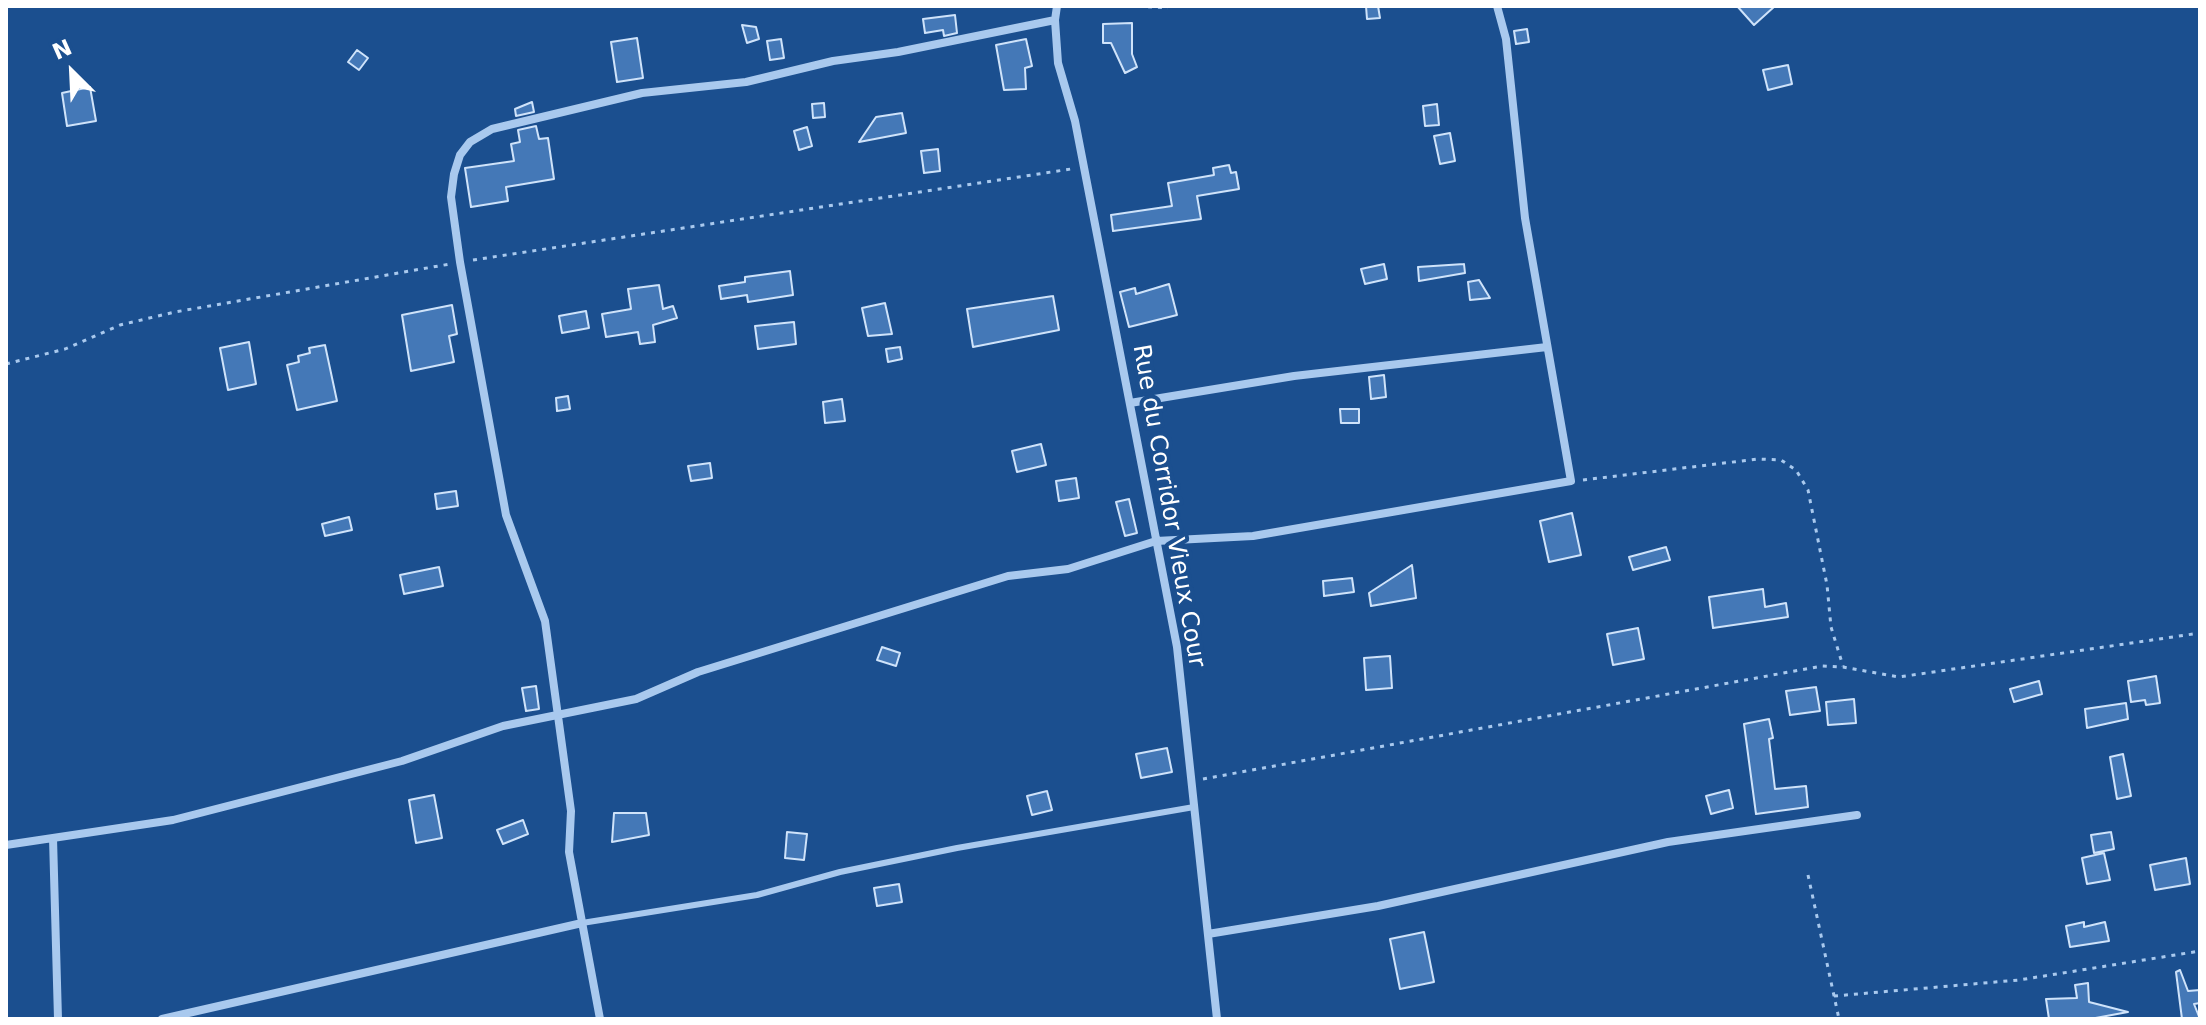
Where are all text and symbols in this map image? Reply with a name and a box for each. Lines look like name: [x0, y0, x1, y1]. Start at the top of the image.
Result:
north arrow: [32, 32, 112, 112]
text: N: [49, 34, 76, 65]
street label: Rue du Corridor Vieux Cour: [1125, 342, 1211, 670]

